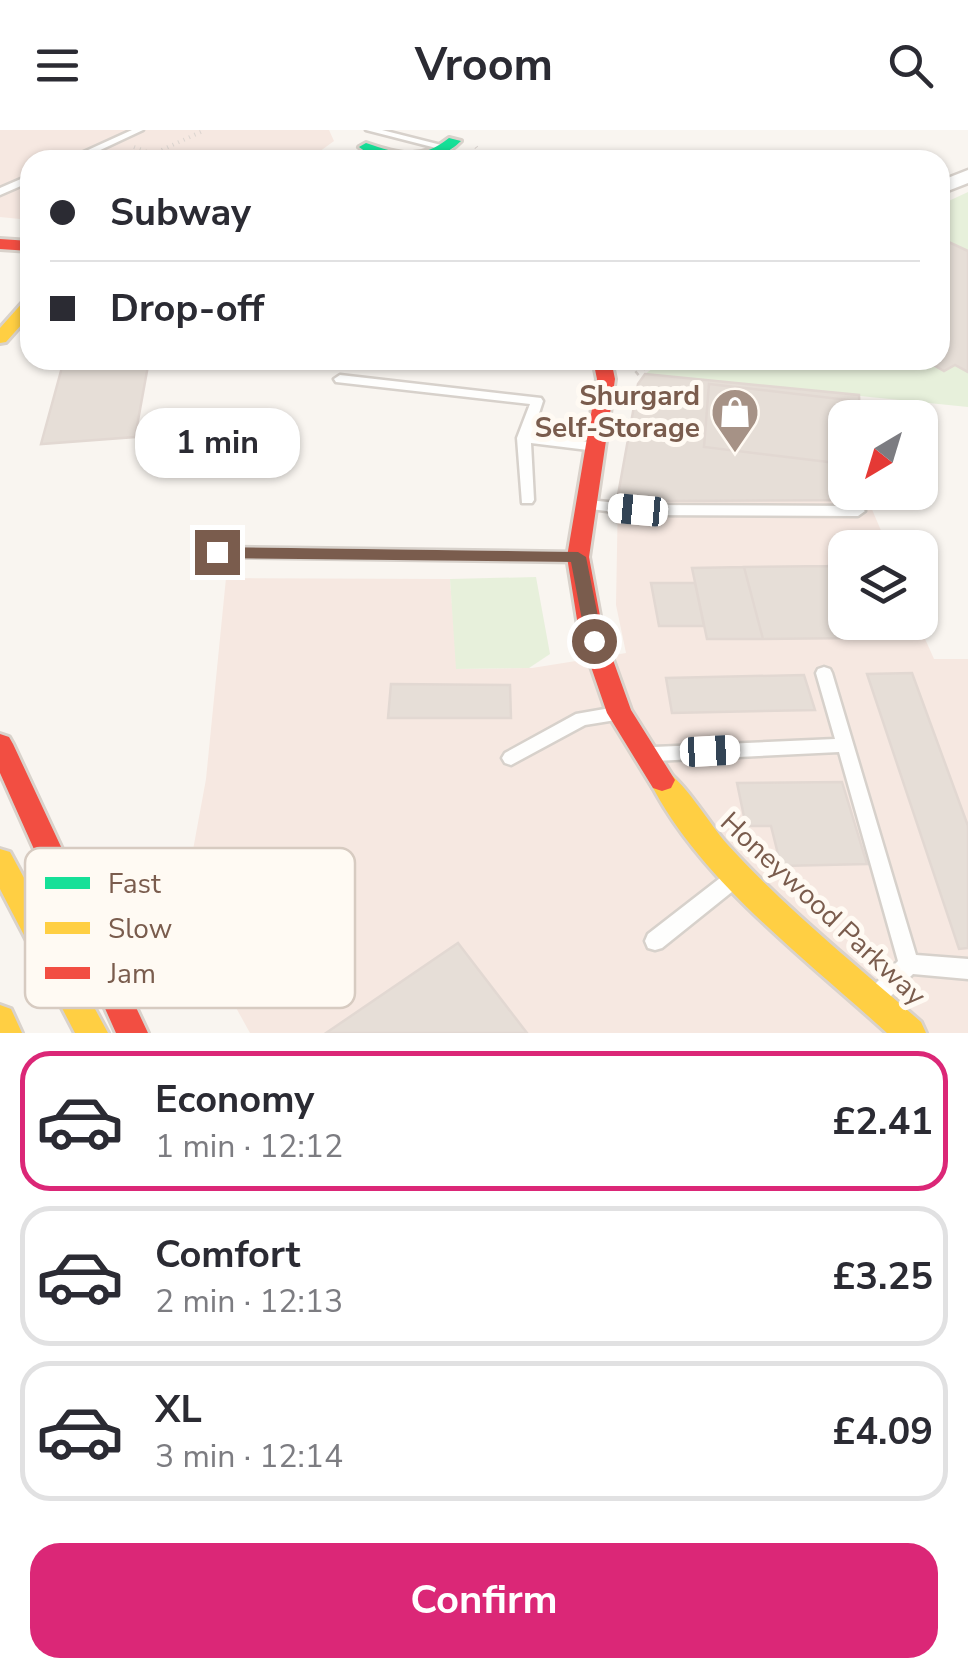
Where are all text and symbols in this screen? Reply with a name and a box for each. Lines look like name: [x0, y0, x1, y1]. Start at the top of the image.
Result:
text: Vroom: [415, 35, 553, 96]
icon: menu: [30, 38, 85, 93]
icon: search: [883, 38, 938, 93]
text: Subway: [110, 187, 251, 238]
text: Drop-off: [110, 283, 264, 334]
place label: Shurgard Self-Storage: [534, 377, 700, 447]
shop icon: Shurgard Self-Storage: [709, 386, 761, 454]
north arrow: [828, 400, 938, 510]
map controls: [828, 400, 938, 640]
callout: 1 min: [134, 407, 300, 477]
text: 1 min: [176, 421, 259, 464]
car: [607, 492, 669, 528]
route end: [195, 530, 240, 575]
button: layers: [828, 530, 938, 640]
route start: [572, 619, 617, 664]
car: [679, 734, 741, 768]
street label: Honeywood Parkway: [712, 804, 934, 1015]
legend: [25, 848, 355, 1008]
text: Fast: [108, 865, 161, 903]
text: Slow: [108, 910, 172, 948]
text: Jam: [107, 955, 156, 993]
text: Economy: [155, 1074, 314, 1125]
icon: car: [35, 1076, 125, 1166]
text: £2.41: [832, 1096, 933, 1147]
text: 1 min · 12:12: [155, 1125, 343, 1168]
text: Comfort: [155, 1229, 300, 1280]
icon: car: [35, 1231, 125, 1321]
text: £3.25: [832, 1251, 933, 1302]
text: 2 min · 12:13: [155, 1280, 343, 1323]
text: XL: [155, 1384, 202, 1435]
icon: car: [35, 1386, 125, 1476]
text: £4.09: [832, 1406, 933, 1457]
text: 3 min · 12:14: [155, 1435, 343, 1478]
button: Confirm: [30, 1543, 938, 1658]

